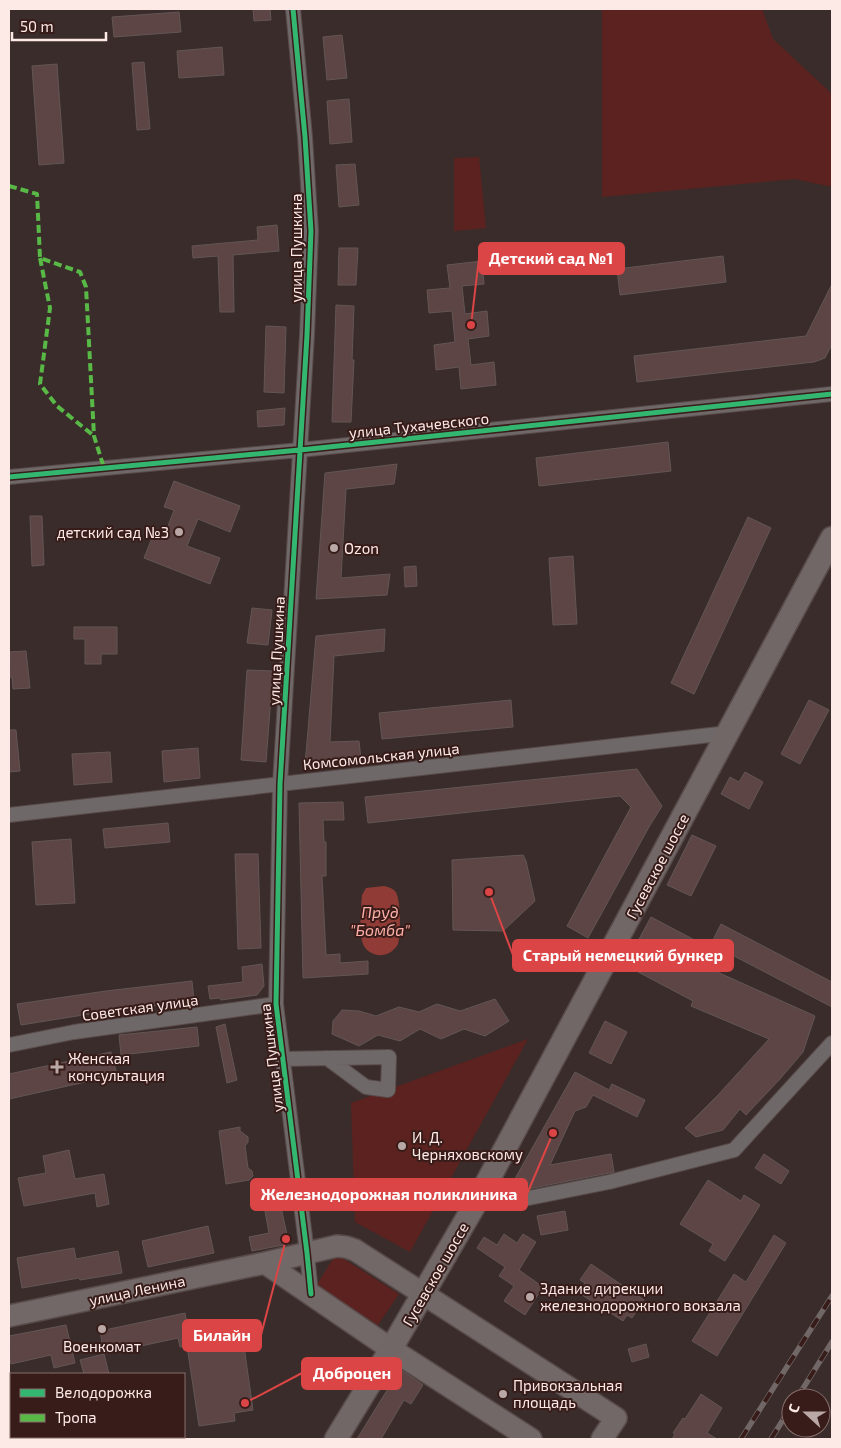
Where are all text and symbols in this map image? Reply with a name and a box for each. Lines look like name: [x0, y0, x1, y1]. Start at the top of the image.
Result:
scale bar: [12, 10, 106, 42]
text: 50 m: [20, 17, 54, 35]
street label: улица Пушкина: [287, 193, 306, 303]
callout: Детский сад №1: [479, 243, 624, 274]
text: Детский сад №1: [489, 248, 613, 267]
street label: улица Тухачевского: [348, 409, 490, 442]
place label: детский сад №3: [57, 523, 169, 541]
marker: детский сад №3: [173, 526, 185, 538]
place label: Ozon: [344, 539, 379, 557]
marker: Ozon: [328, 542, 340, 554]
street label: улица Пушкина: [264, 596, 289, 706]
street label: Комсомольская улица: [302, 739, 460, 774]
street label: Гусевское шоссе: [622, 810, 693, 922]
water label: Пруд "Бомба": [350, 902, 410, 939]
callout: Старый немецкий бункер: [513, 940, 733, 971]
text: Старый немецкий бункер: [523, 945, 723, 964]
street label: Советская улица: [81, 990, 200, 1025]
street label: улица Пушкина: [255, 1003, 288, 1113]
place label: Женская консультация: [68, 1049, 165, 1085]
marker: Женская консультация: [50, 1060, 64, 1074]
place label: И. Д. Черняховскому: [412, 1128, 523, 1164]
marker: И. Д. Черняховскому: [396, 1140, 408, 1152]
callout: Железнодорожная поликлиника: [251, 1179, 527, 1210]
text: Железнодорожная поликлиника: [261, 1184, 517, 1203]
street label: Гусевское шоссе: [398, 1219, 473, 1330]
street label: улица Ленина: [87, 1271, 187, 1310]
place label: Здание дирекции железнодорожного вокзала: [540, 1279, 741, 1314]
marker: Здание дирекции железнодорожного вокзала: [524, 1291, 536, 1303]
callout: Билайн: [183, 1320, 261, 1351]
marker: Военкомат: [96, 1323, 108, 1335]
text: Билайн: [193, 1325, 251, 1344]
place label: Военкомат: [63, 1337, 141, 1355]
callout: Доброцен: [302, 1358, 401, 1389]
text: Доброцен: [313, 1363, 391, 1382]
legend: [10, 1373, 185, 1438]
place label: Привокзальная площадь: [513, 1376, 623, 1411]
text: Велодорожка: [55, 1383, 152, 1401]
marker: Привокзальная площадь: [497, 1388, 509, 1400]
north arrow: [781, 1388, 831, 1438]
text: С: [784, 1401, 803, 1415]
text: Тропа: [55, 1408, 97, 1426]

